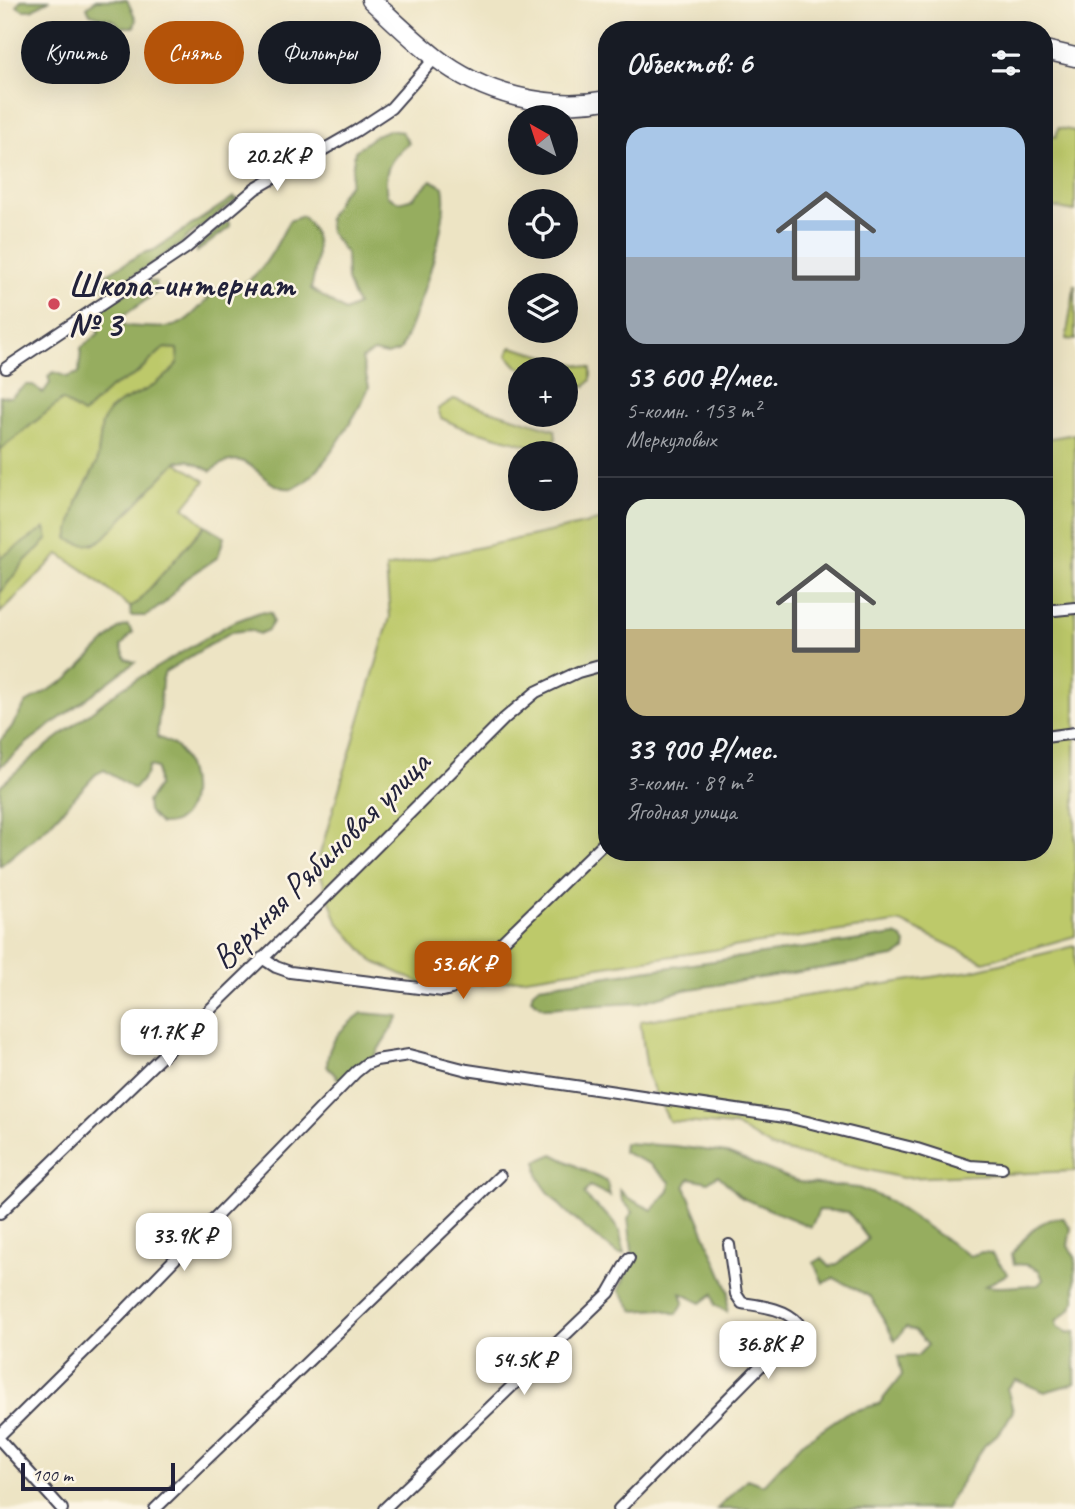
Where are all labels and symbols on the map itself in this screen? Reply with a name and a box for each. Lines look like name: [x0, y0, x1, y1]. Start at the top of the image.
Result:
north arrow: [508, 105, 578, 175]
pin: 20.2K ₽: [212, 134, 342, 193]
place label: Школа-интернат № 3: [68, 262, 297, 347]
marker: Школа-интернат № 3: [46, 296, 62, 312]
street label: Верхняя Рябиновая улица: [201, 740, 441, 980]
pin: 53.6K ₽: [398, 942, 528, 1001]
pin: 41.7K ₽: [104, 1010, 234, 1069]
pin: 33.9K ₽: [119, 1214, 249, 1273]
pin: 36.8K ₽: [703, 1322, 833, 1381]
pin: 54.5K ₽: [459, 1338, 589, 1397]
scale bar: [21, 1460, 175, 1492]

